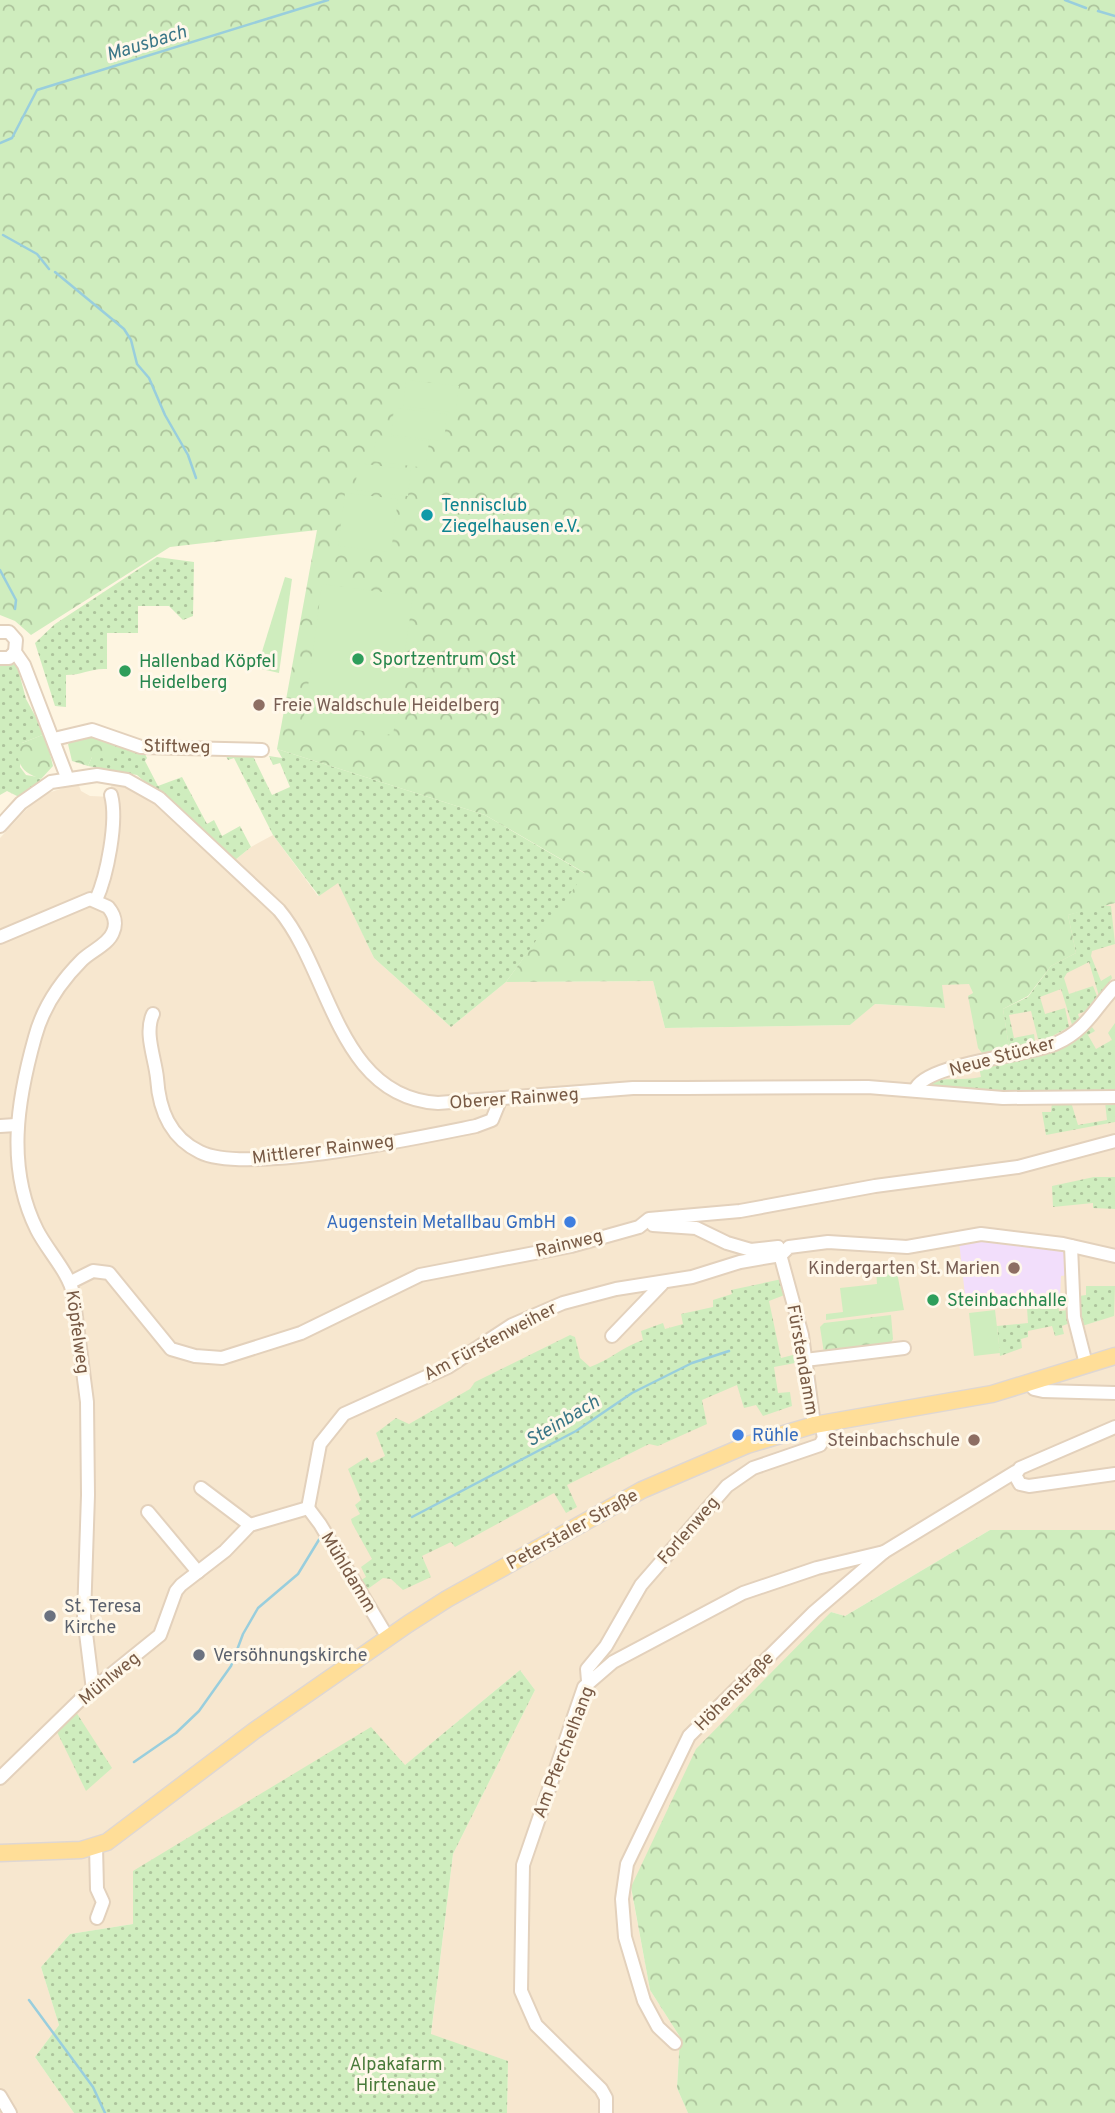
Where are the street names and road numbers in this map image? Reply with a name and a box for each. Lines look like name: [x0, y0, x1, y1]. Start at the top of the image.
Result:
street label: Stiftweg: [143, 735, 211, 760]
street label: Neue Stücker: [947, 1032, 1058, 1083]
street label: Oberer Rainweg: [449, 1084, 580, 1115]
street label: Mittlerer Rainweg: [251, 1130, 395, 1171]
street label: Rainweg: [533, 1225, 605, 1264]
street label: Köpfelweg: [59, 1289, 94, 1376]
street label: Am Fürstenweiher: [420, 1298, 561, 1387]
street label: Fürstendamm: [780, 1303, 823, 1418]
street label: Peterstaler Straße: [503, 1485, 642, 1576]
street label: Forlenweg: [653, 1492, 725, 1570]
street label: Mühldamm: [315, 1528, 381, 1617]
street label: Mühlweg: [75, 1647, 145, 1711]
street label: Höhenstraße: [690, 1647, 780, 1737]
street label: Am Pferchelhang: [529, 1683, 600, 1822]

